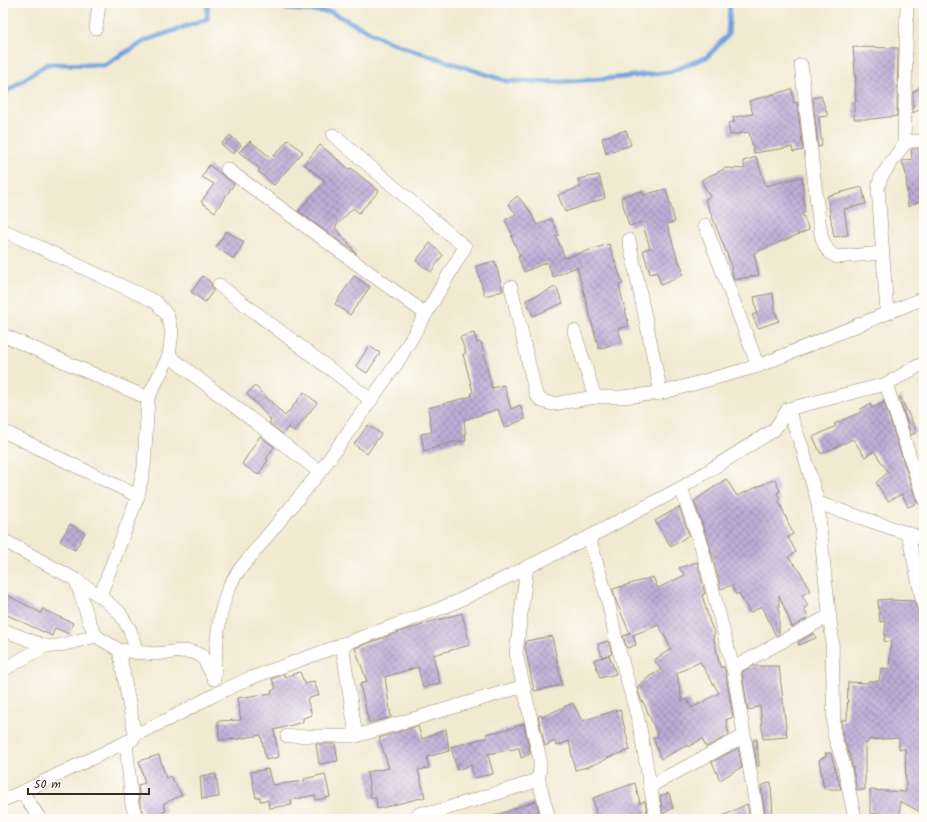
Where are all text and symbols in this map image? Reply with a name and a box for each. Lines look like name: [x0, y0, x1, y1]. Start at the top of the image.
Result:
scale bar: [28, 770, 149, 796]
text: 50 m: [34, 775, 61, 794]

